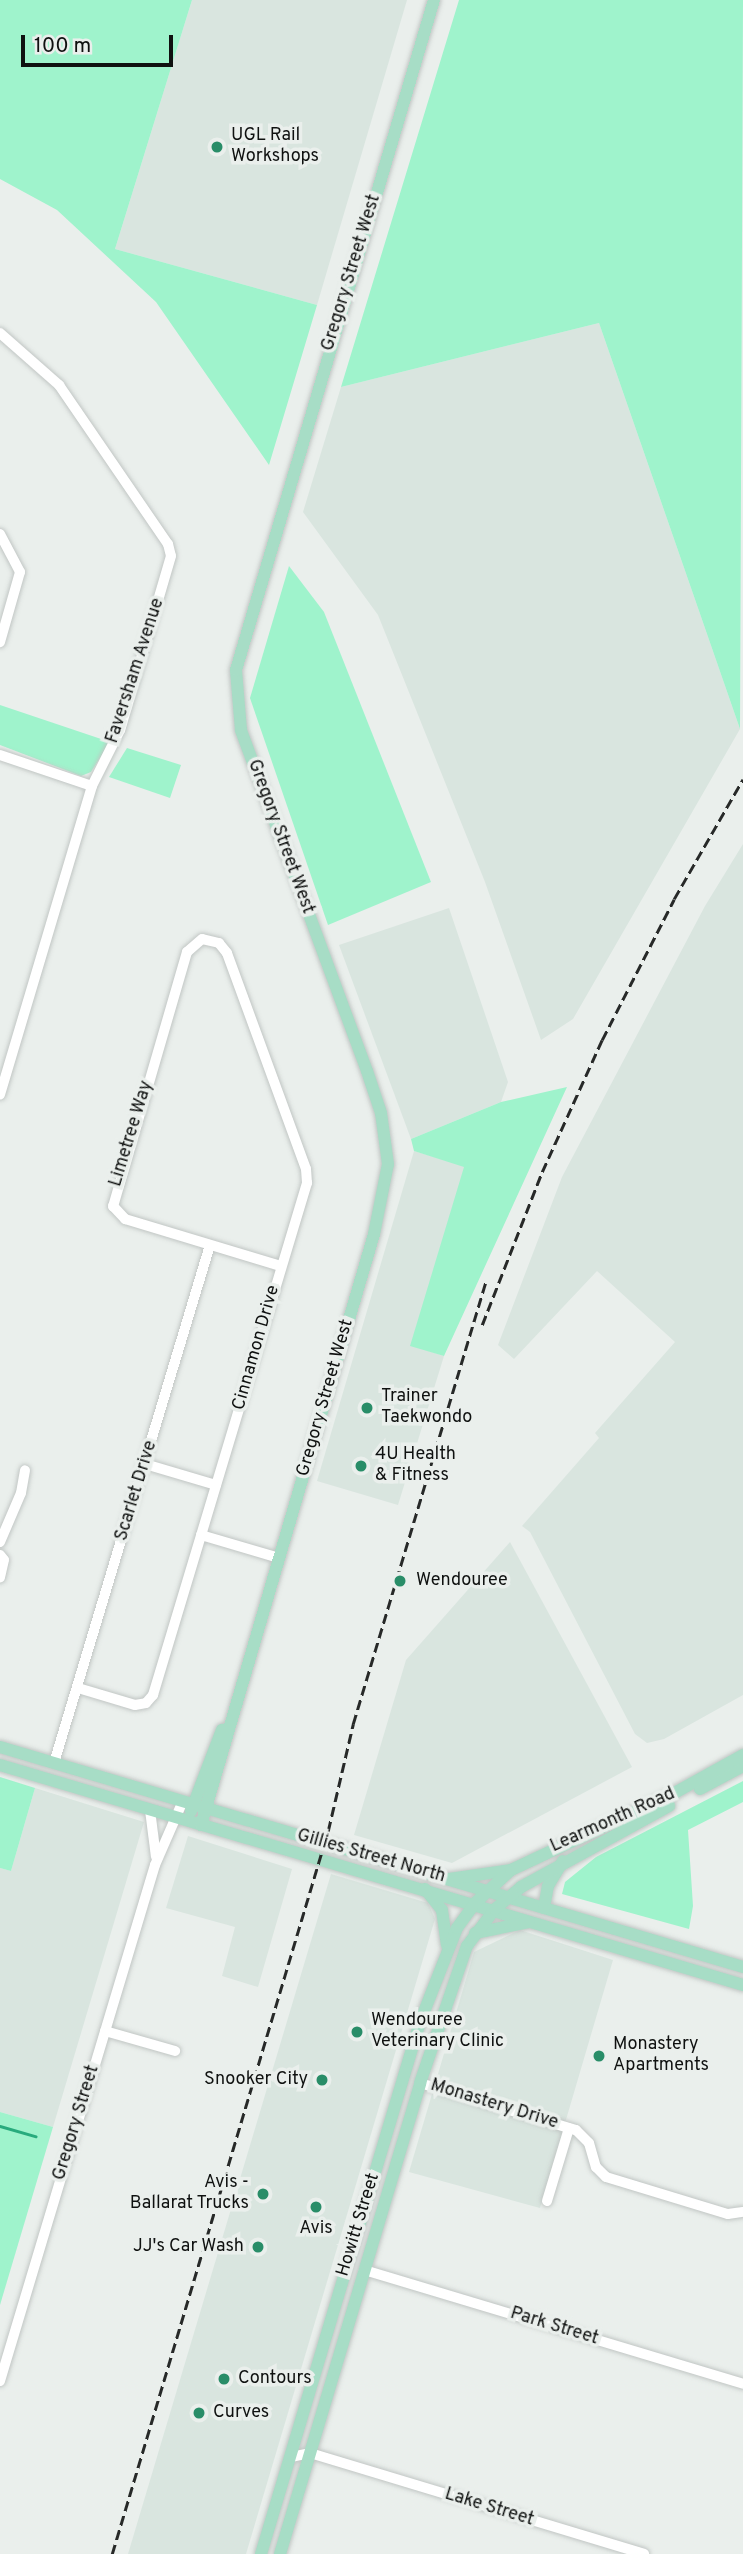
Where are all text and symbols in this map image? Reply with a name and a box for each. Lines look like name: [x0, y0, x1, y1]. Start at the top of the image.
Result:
scale bar: [24, 21, 177, 65]
text: 100 m: [34, 33, 91, 60]
place label: UGL Rail Workshops: [231, 126, 319, 168]
marker: UGL Rail Workshops: [209, 139, 225, 155]
street label: Gregory Street West: [318, 192, 386, 354]
street label: Faversham Avenue: [102, 595, 170, 747]
street label: Gregory Street West: [242, 757, 318, 917]
street label: Limetree Way: [106, 1078, 158, 1190]
street label: Cinnamon Drive: [229, 1283, 285, 1413]
street label: Gregory Street West: [293, 1317, 359, 1479]
place label: Trainer Taekwondo: [381, 1387, 472, 1430]
marker: Trainer Taekwondo: [359, 1400, 375, 1416]
street label: Scarlet Drive: [111, 1438, 163, 1544]
place label: 4U Health & Fitness: [375, 1445, 456, 1488]
marker: 4U Health & Fitness: [353, 1458, 369, 1474]
place label: Wendouree: [416, 1570, 508, 1592]
marker: Wendouree: [390, 1571, 410, 1591]
street label: Learmonth Road: [547, 1784, 679, 1858]
street label: Gillies Street North: [294, 1825, 448, 1889]
place label: Wendouree Veterinary Clinic: [371, 2011, 504, 2054]
marker: Wendouree Veterinary Clinic: [349, 2024, 365, 2040]
place label: Monastery Apartments: [613, 2035, 709, 2078]
marker: Monastery Apartments: [591, 2048, 607, 2064]
street label: Gregory Street: [49, 2063, 105, 2183]
place label: Snooker City: [204, 2069, 308, 2091]
marker: Snooker City: [314, 2072, 330, 2088]
street label: Monastery Drive: [428, 2075, 560, 2135]
street label: Howitt Street: [333, 2171, 385, 2279]
place label: Avis - Ballarat Trucks: [129, 2173, 249, 2216]
marker: Avis - Ballarat Trucks: [255, 2186, 271, 2202]
marker: Avis: [308, 2199, 324, 2215]
place label: Avis: [299, 2218, 333, 2240]
place label: JJ's Car Wash: [133, 2236, 244, 2258]
marker: JJ's Car Wash: [250, 2239, 266, 2255]
street label: Park Street: [507, 2303, 601, 2351]
place label: Contours: [238, 2368, 312, 2390]
marker: Contours: [216, 2371, 232, 2387]
place label: Curves: [213, 2402, 269, 2424]
marker: Curves: [191, 2405, 207, 2421]
street label: Lake Street: [442, 2484, 536, 2532]

